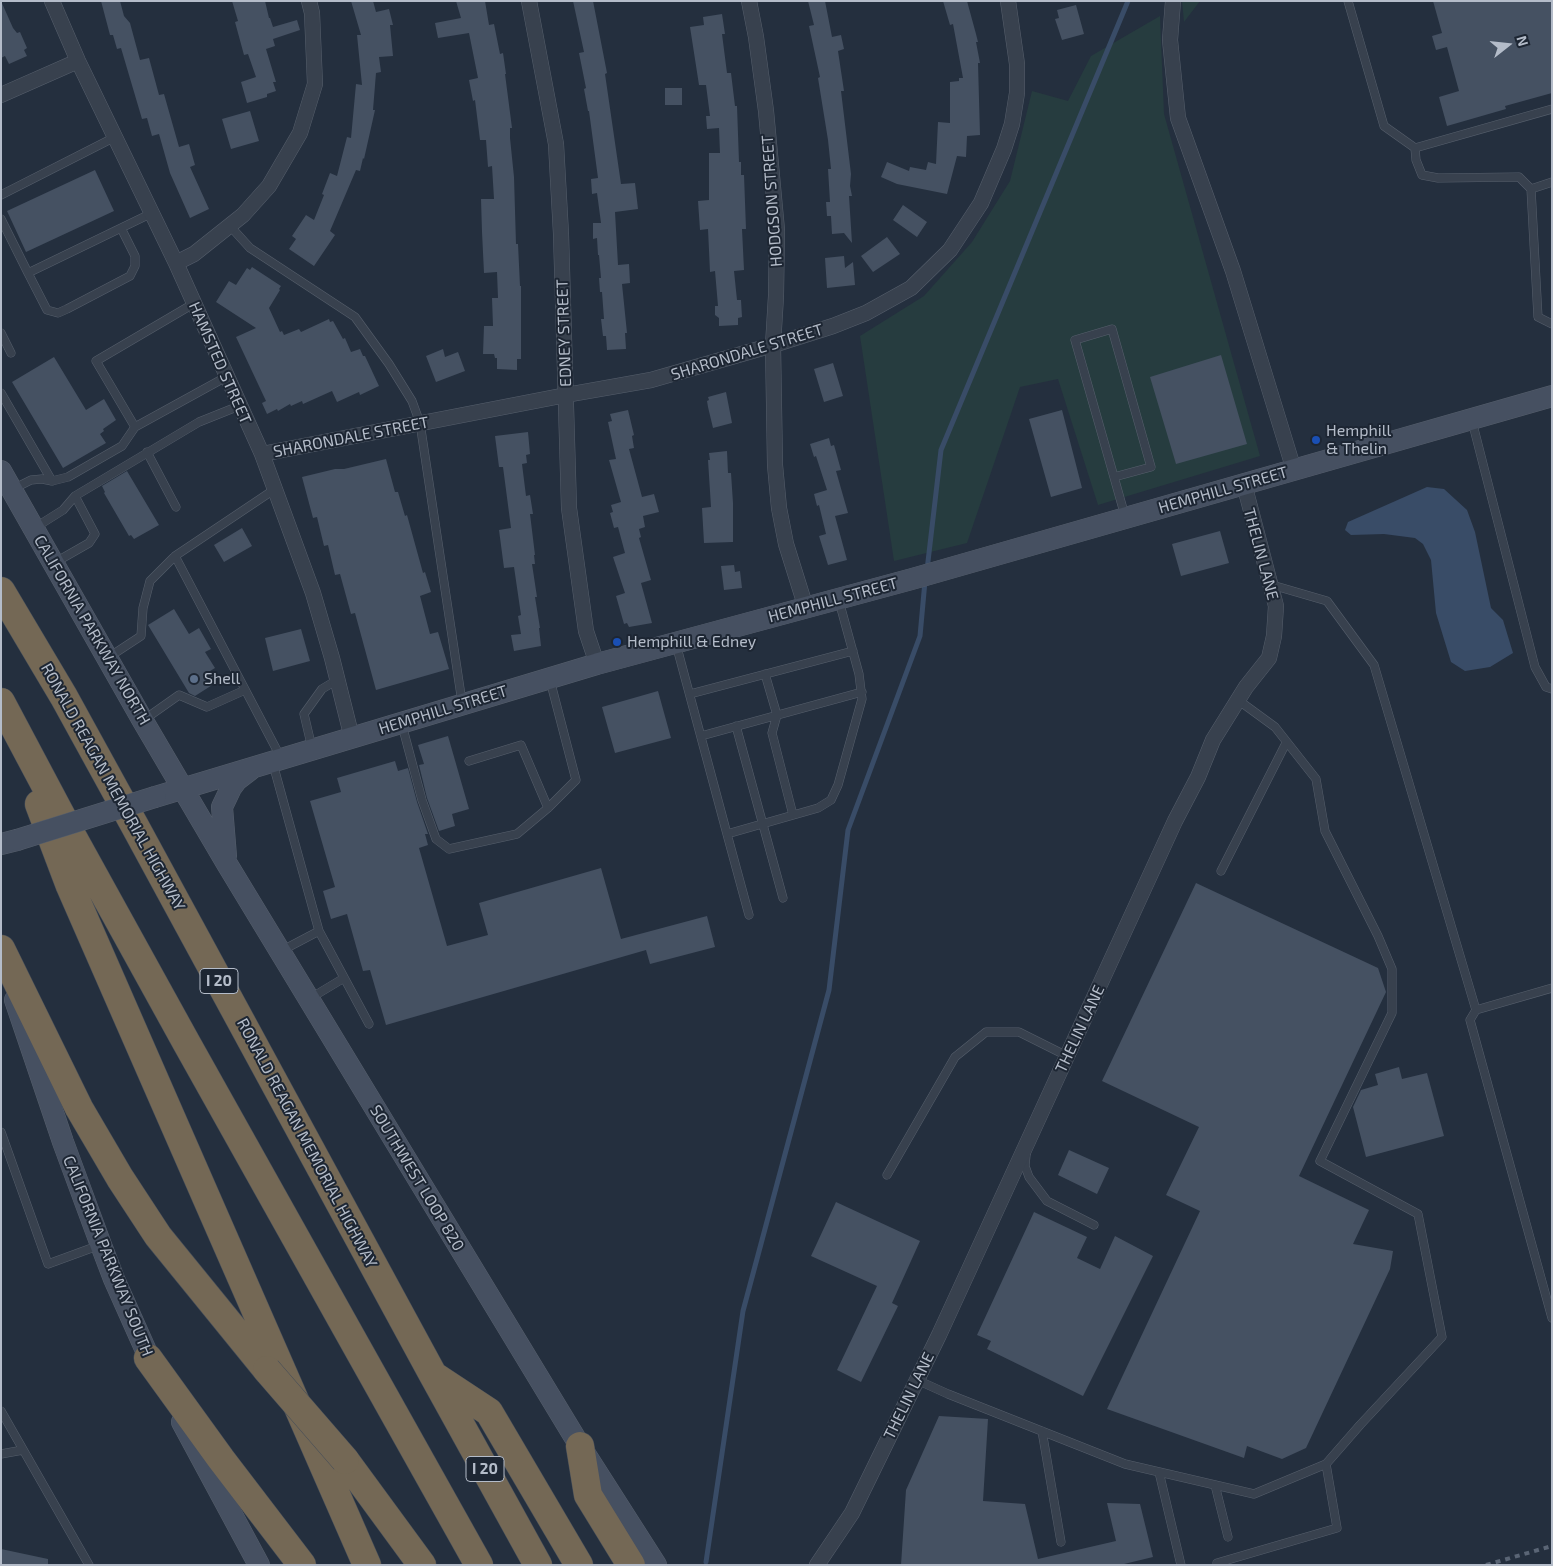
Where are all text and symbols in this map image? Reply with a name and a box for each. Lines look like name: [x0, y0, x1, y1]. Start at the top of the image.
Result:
north arrow: [1483, 20, 1533, 70]
text: N: [1513, 34, 1532, 48]
street label: HODGSON STREET: [758, 135, 786, 267]
street label: EDNEY STREET: [553, 279, 575, 387]
street label: HAMSTED STREET: [184, 299, 256, 427]
street label: SHARONDALE STREET: [669, 320, 825, 384]
street label: SHARONDALE STREET: [272, 412, 430, 462]
place label: Hemphill & Thelin: [1326, 421, 1391, 459]
marker: Hemphill & Thelin: [1310, 434, 1322, 446]
street label: HEMPHILL STREET: [1156, 462, 1290, 518]
street label: THELIN LANE: [1239, 506, 1283, 602]
street label: CALIFORNIA PARKWAY NORTH: [30, 532, 154, 728]
street label: HEMPHILL STREET: [766, 573, 900, 627]
place label: Hemphill & Edney: [627, 632, 756, 652]
marker: Hemphill & Edney: [611, 636, 623, 648]
street label: RONALD REAGAN MEMORIAL HIGHWAY: [37, 660, 189, 914]
place label: Shell: [204, 669, 240, 689]
marker: Shell: [188, 673, 200, 685]
street label: HEMPHILL STREET: [376, 681, 510, 739]
road number: I 20: [200, 968, 238, 994]
street label: THELIN LANE: [1051, 982, 1109, 1076]
street label: RONALD REAGAN MEMORIAL HIGHWAY: [233, 1015, 381, 1271]
street label: SOUTHWEST LOOP 820: [366, 1101, 468, 1255]
street label: CALIFORNIA PARKWAY SOUTH: [59, 1153, 157, 1359]
street label: THELIN LANE: [880, 1349, 938, 1443]
road number: I 20: [466, 1456, 504, 1482]

